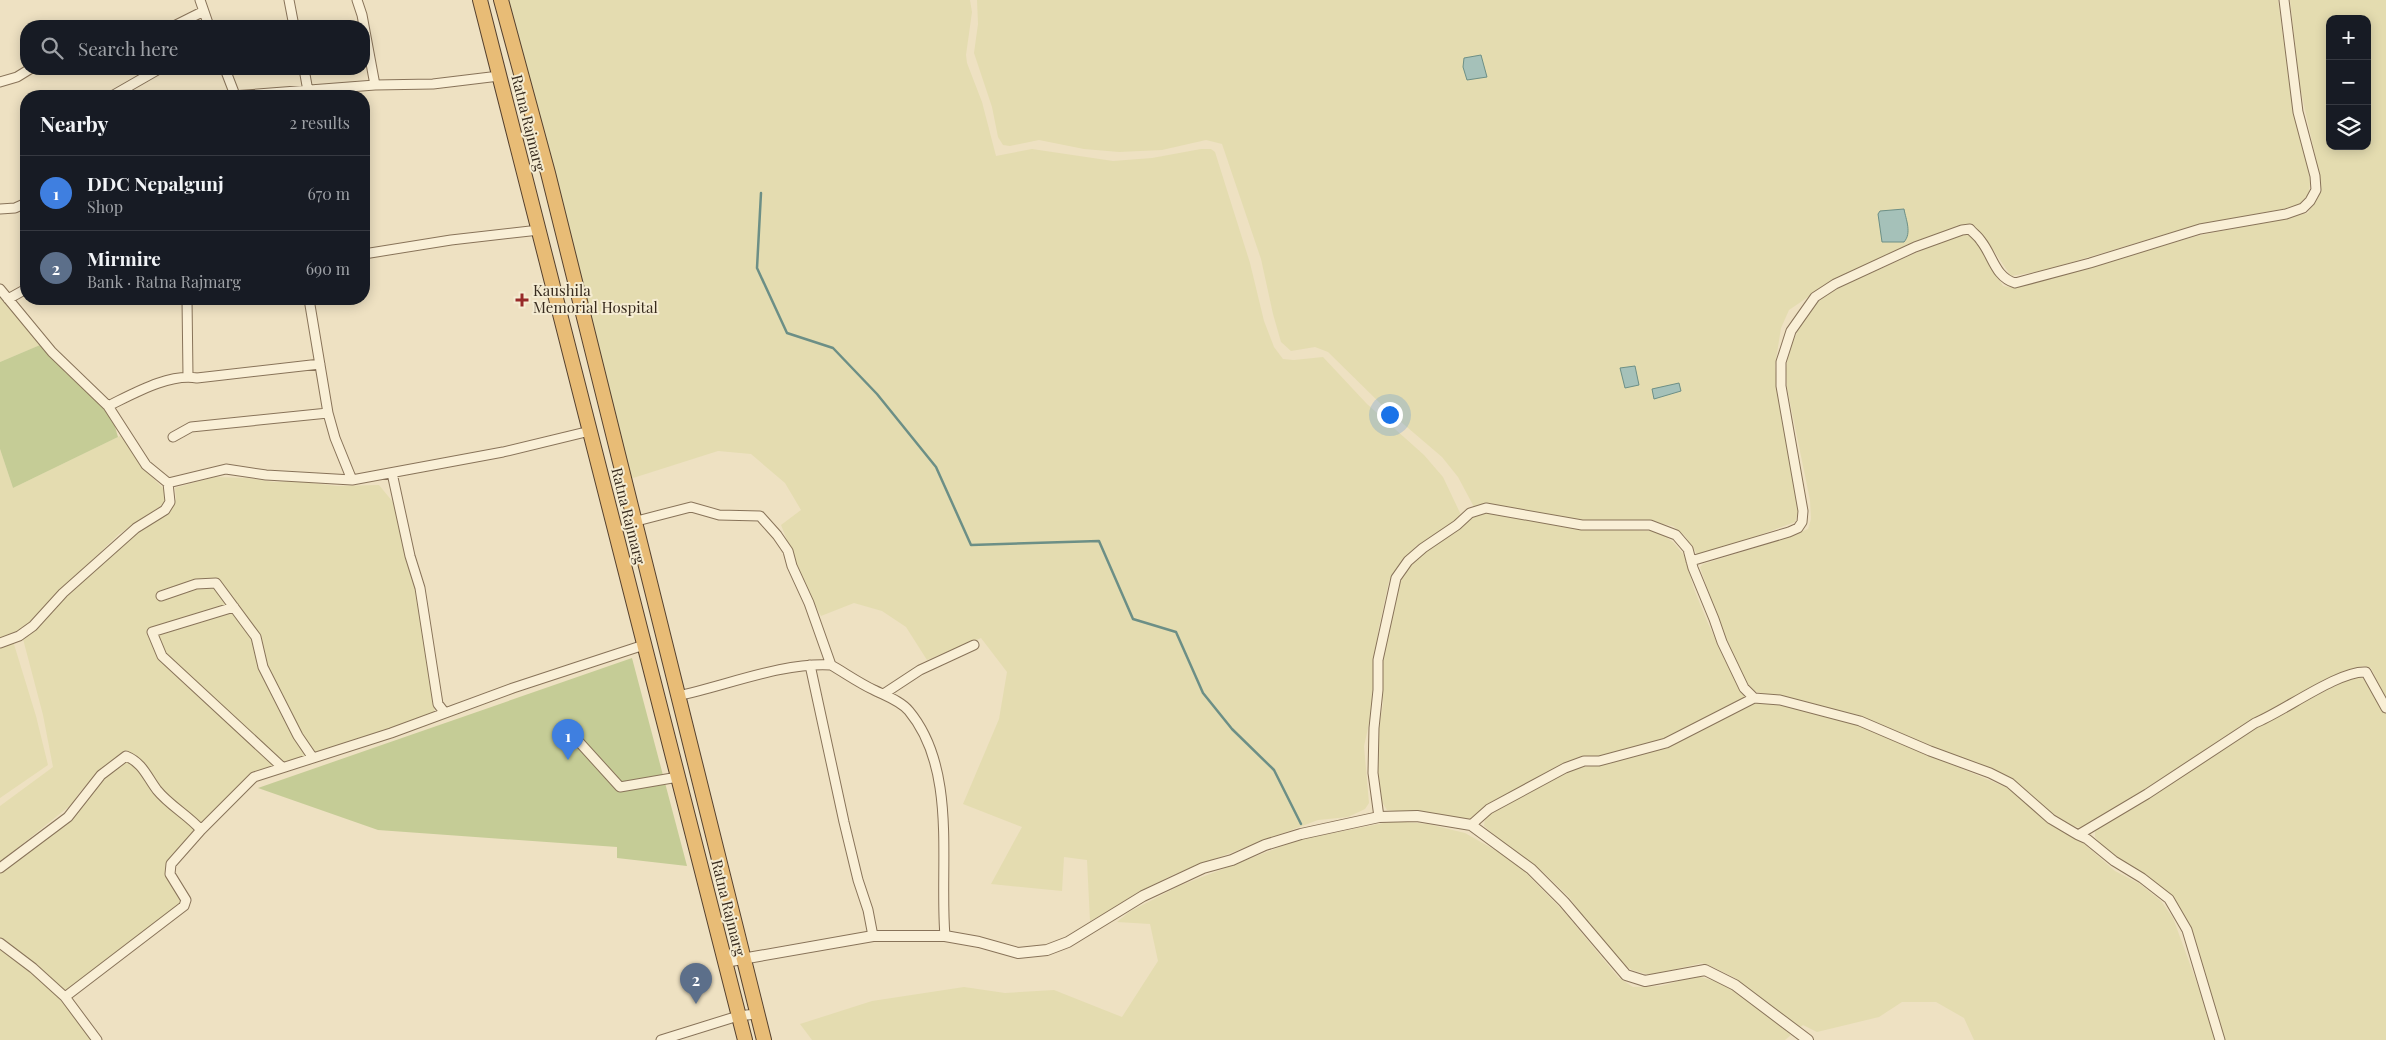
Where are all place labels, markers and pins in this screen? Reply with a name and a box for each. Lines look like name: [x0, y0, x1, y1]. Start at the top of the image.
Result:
place label: Kaushila Memorial Hospital: [533, 280, 658, 317]
marker: Kaushila Memorial Hospital: [515, 293, 529, 307]
pin: 1: [552, 719, 584, 760]
pin: 2: [680, 963, 712, 1004]

